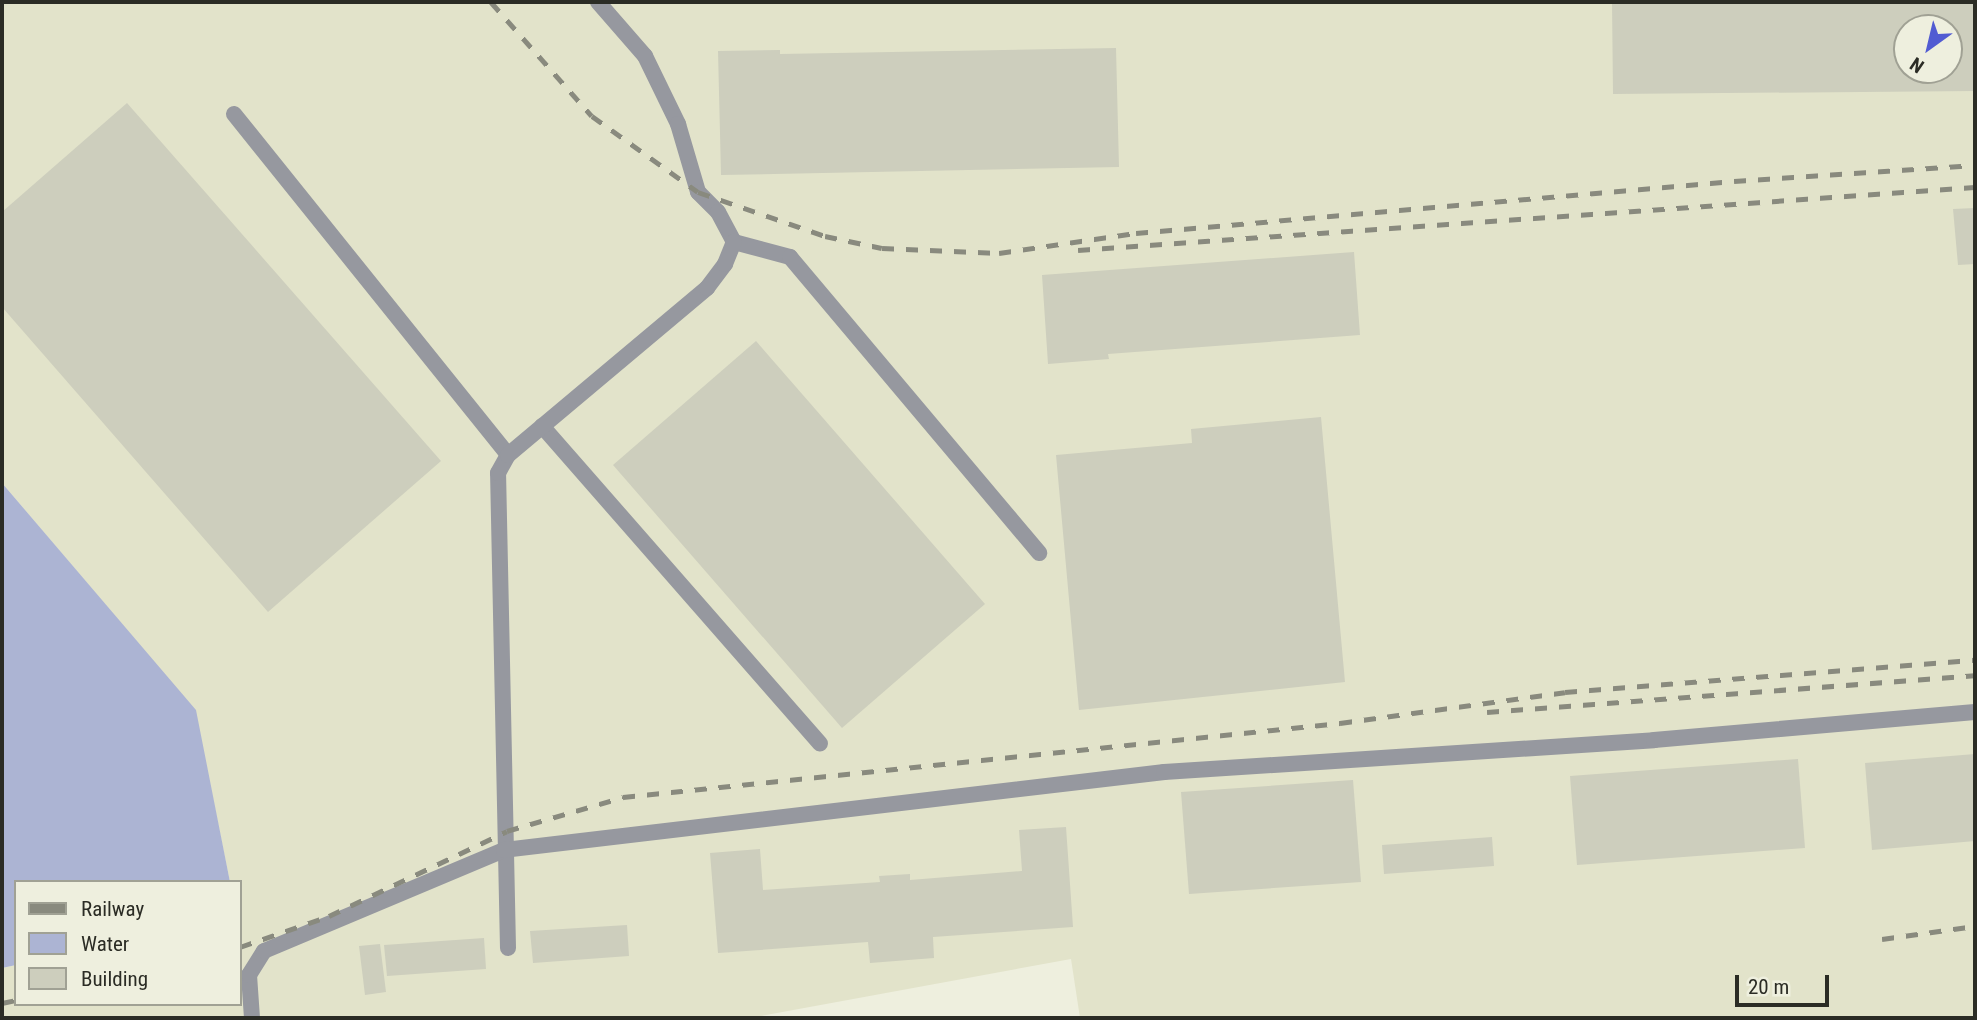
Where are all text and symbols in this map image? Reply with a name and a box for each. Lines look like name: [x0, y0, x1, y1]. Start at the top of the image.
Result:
north arrow: [1893, 14, 1963, 84]
text: N: [1906, 52, 1928, 78]
legend: [14, 880, 242, 1006]
text: Railway: [81, 897, 144, 921]
text: Water: [81, 932, 129, 956]
scale bar: [1739, 960, 1834, 1004]
text: Building: [81, 967, 148, 991]
text: 20 m: [1748, 975, 1789, 999]

